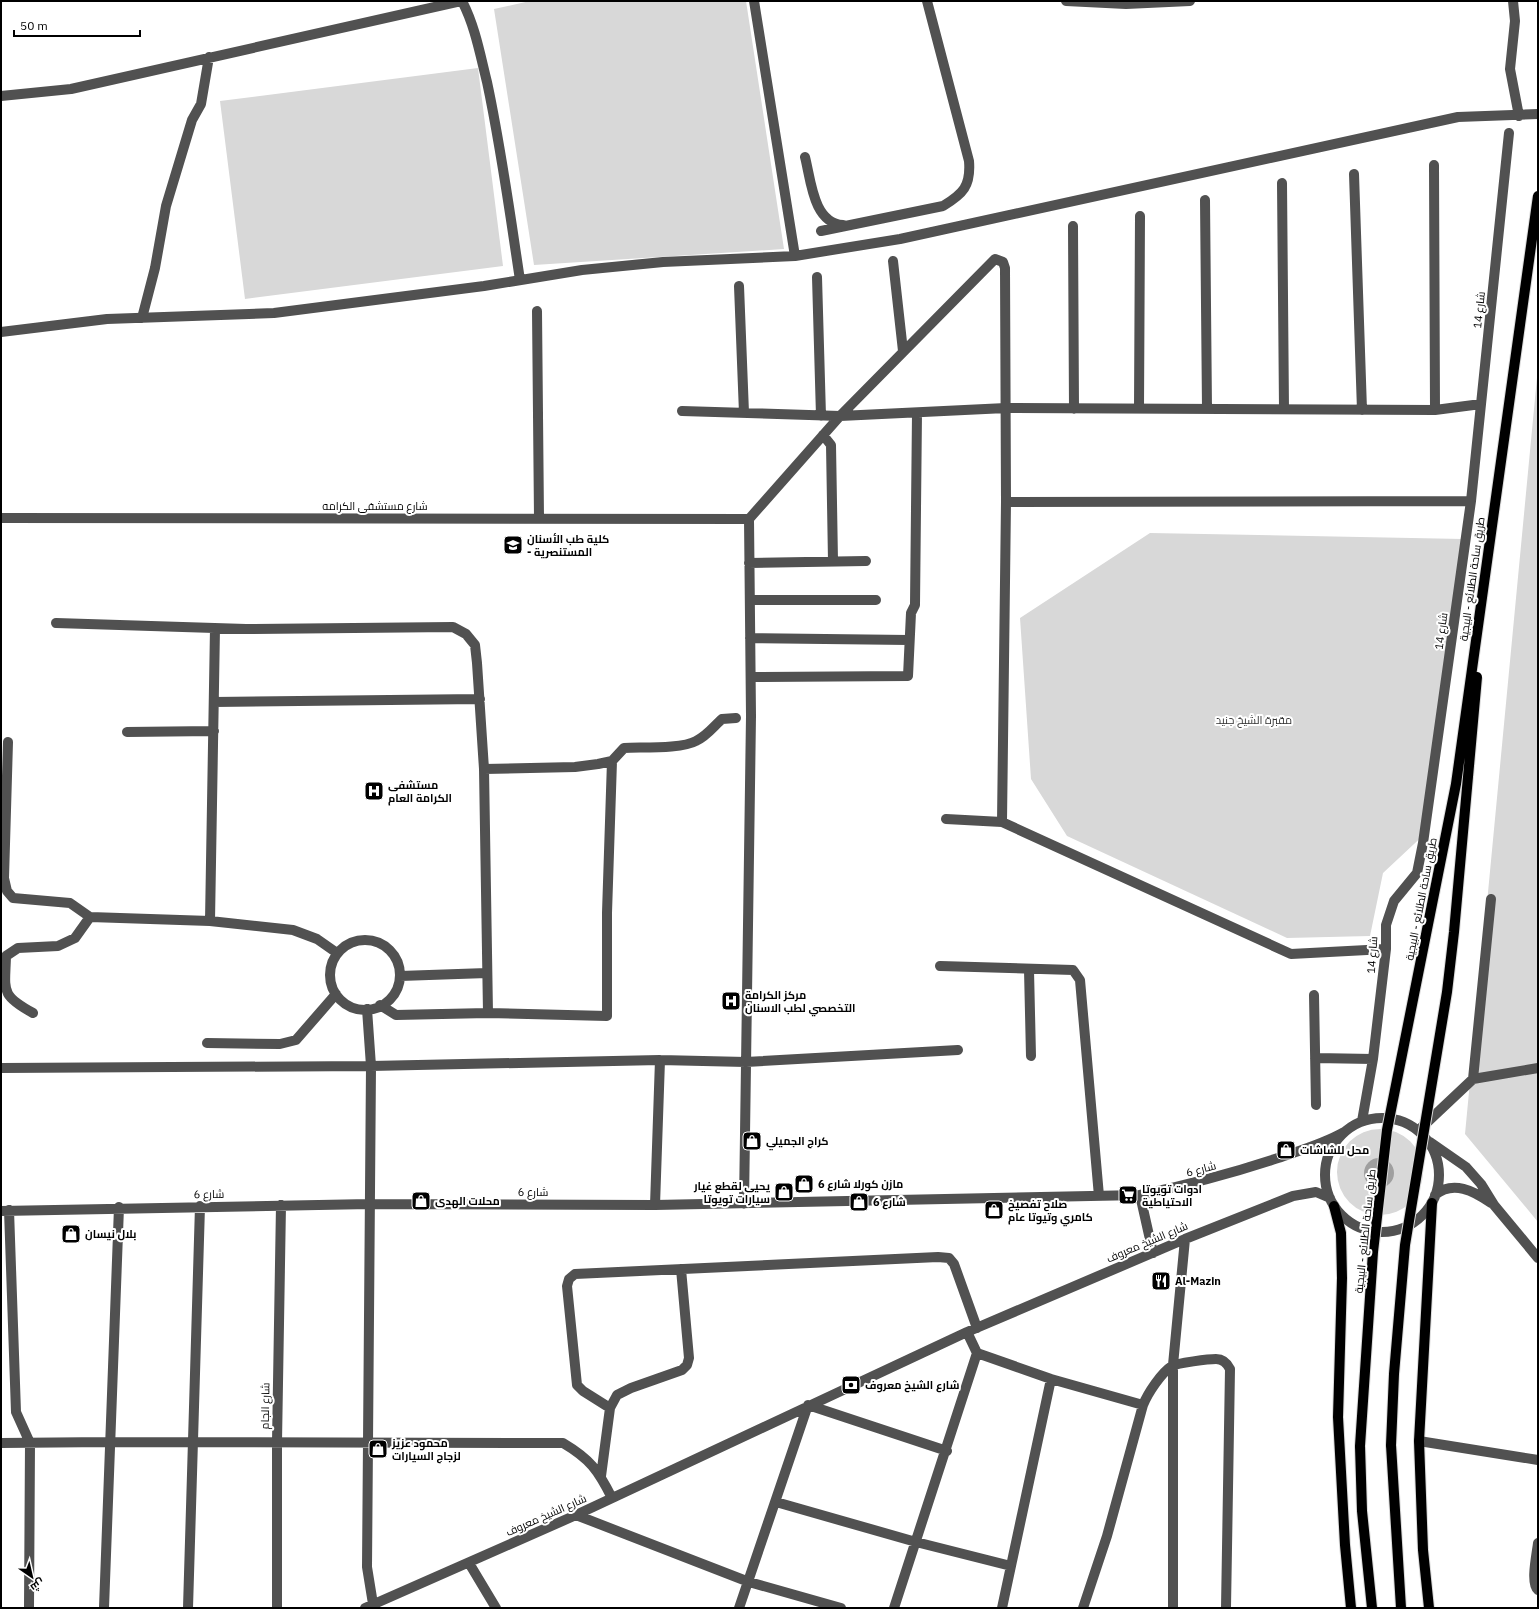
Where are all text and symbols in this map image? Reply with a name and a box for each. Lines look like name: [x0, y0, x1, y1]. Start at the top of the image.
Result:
scale bar: [14, 12, 140, 38]
text: 50 m: [20, 18, 48, 33]
street label: شارع 14: [1470, 291, 1489, 329]
street label: شارع مستشفى الكرامه: [322, 499, 428, 514]
street label: طريق ساحة الطلائع - البيجية: [1456, 516, 1489, 642]
place label: كلية طب الأسنان - المستنصرية: [527, 532, 609, 559]
school or university icon: كلية طب الأسنان - المستنصرية: [502, 534, 524, 556]
street label: شارع 14: [1431, 612, 1452, 650]
park label: مقبرة الشيخ جنيد: [1216, 713, 1292, 728]
place label: مستشفى الكرامة العام: [388, 778, 452, 806]
hospital icon: مستشفى الكرامة العام: [363, 780, 385, 802]
street label: طريق ساحة الطلائع - البيجية: [1402, 836, 1441, 962]
street label: شارع 14: [1364, 936, 1381, 974]
place label: مركز الكرامة التخصصي لطب الاسنان: [745, 988, 855, 1017]
hospital icon: مركز الكرامة التخصصي لطب الاسنان: [720, 990, 742, 1012]
shop icon: كراج الجميلي: [741, 1130, 763, 1152]
place label: كراج الجميلي: [766, 1134, 829, 1151]
shop icon: محل للشاشات: [1275, 1139, 1297, 1161]
place label: محل للشاشات: [1300, 1143, 1369, 1157]
street label: شارع 6: [1184, 1158, 1218, 1181]
street label: طريق ساحة الطلائع - البيجية: [1352, 1168, 1379, 1294]
shop icon: مازن كورلا شارع 6: [793, 1173, 815, 1195]
place label: مازن كورلا شارع 6: [818, 1177, 903, 1192]
place label: يحيى لقطع غيار سيارات تويوتا: [693, 1179, 770, 1207]
shop icon: يحيى لقطع غيار سيارات تويوتا: [773, 1181, 795, 1203]
place label: ادوات تويوتا الاحتياطية: [1142, 1182, 1202, 1209]
supermarket icon: ادوات تويوتا الاحتياطية: [1117, 1184, 1139, 1206]
street label: شارع 6: [518, 1185, 548, 1200]
street label: شارع 6: [194, 1187, 224, 1202]
shop icon: محلات الهدى: [410, 1190, 432, 1212]
shop icon: شارع 6: [848, 1191, 870, 1213]
place label: محلات الهدى: [435, 1194, 500, 1209]
place label: شارع 6: [873, 1195, 906, 1210]
place label: صلاح تفصيخ كامري وتيوتا عام: [1008, 1197, 1093, 1227]
shop icon: صلاح تفصيخ كامري وتيوتا عام: [983, 1199, 1005, 1221]
street label: شارع الشيخ معروف: [1104, 1219, 1190, 1266]
shop icon: بلال نيسان: [60, 1223, 82, 1245]
place label: بلال نيسان: [85, 1227, 136, 1241]
restaurant icon: Al-Mazin: [1150, 1270, 1172, 1292]
place label: Al-Mazin: [1175, 1274, 1221, 1288]
bank icon: شارع الشيخ معروف: [840, 1374, 862, 1396]
place label: شارع الشيخ معروف: [865, 1378, 959, 1393]
street label: شارع الجام: [258, 1383, 273, 1429]
place label: محمود عزيز لزجاج السيارات: [391, 1436, 461, 1464]
shop icon: محمود عزيز لزجاج السيارات: [367, 1438, 389, 1460]
street label: شارع الشيخ معروف: [503, 1491, 589, 1540]
north arrow: [12, 1557, 52, 1597]
text: ش: [28, 1576, 47, 1595]

